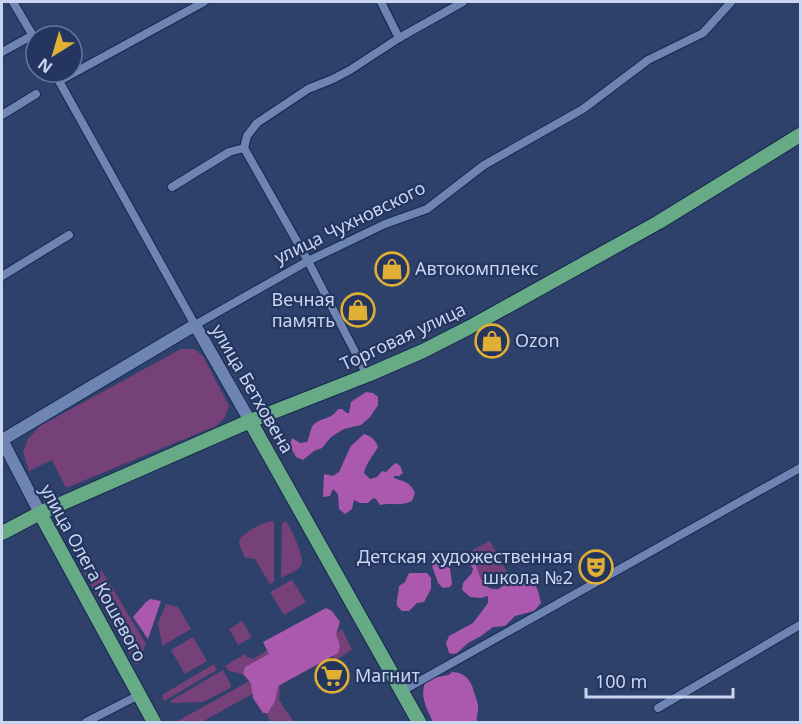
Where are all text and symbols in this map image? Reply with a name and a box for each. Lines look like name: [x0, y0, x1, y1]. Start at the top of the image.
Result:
north arrow: [24, 24, 84, 84]
text: N: [33, 53, 57, 79]
street label: улица Чухновского: [270, 175, 429, 269]
shop icon: Автокомплекс: [374, 251, 410, 287]
place label: Автокомплекс: [415, 256, 539, 280]
place label: Вечная память: [272, 287, 335, 332]
shop icon: Вечная память: [340, 292, 376, 328]
street label: Торговая улица: [336, 297, 469, 376]
street label: улица Бетховена: [206, 319, 300, 458]
shop icon: Ozon: [474, 323, 510, 359]
place label: Ozon: [515, 328, 560, 352]
street label: улица Олега Кошевого: [35, 480, 153, 665]
place label: Детская художественная школа №2: [357, 544, 573, 589]
theatre icon: Детская художественная школа №2: [578, 549, 614, 585]
supermarket icon: Магнит: [314, 658, 350, 694]
scale bar: [586, 661, 733, 699]
place label: Магнит: [355, 663, 420, 687]
text: 100 m: [595, 669, 647, 693]

